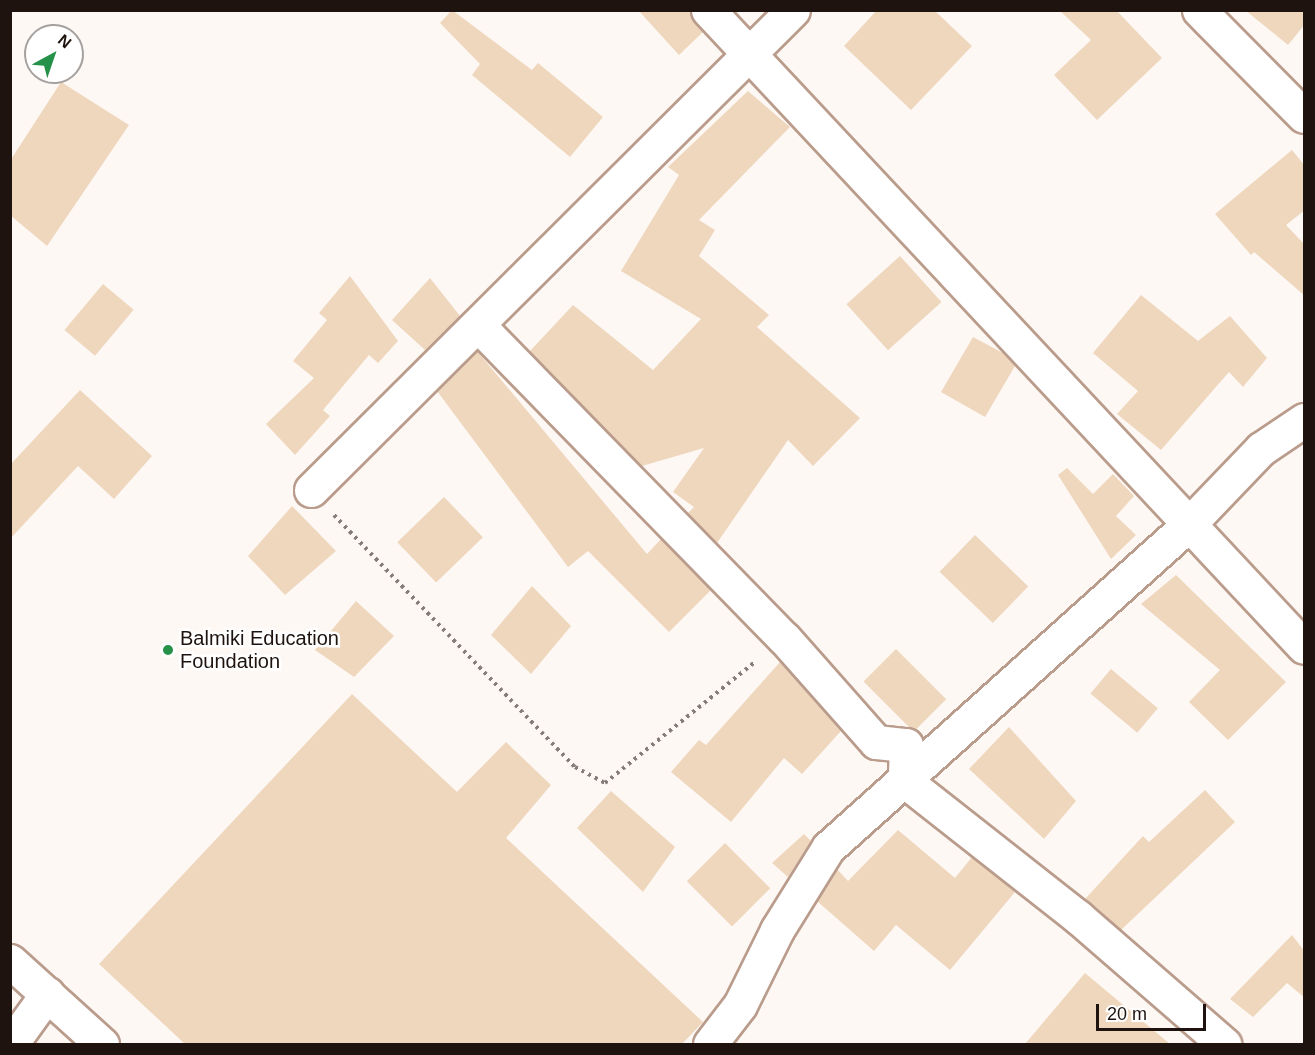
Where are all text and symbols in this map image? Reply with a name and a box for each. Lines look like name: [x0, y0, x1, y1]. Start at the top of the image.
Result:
north arrow: [24, 24, 84, 84]
text: N: [55, 31, 74, 52]
place label: Balmiki Education Foundation: [180, 626, 339, 673]
marker: Balmiki Education Foundation: [161, 643, 175, 657]
scale bar: [1099, 992, 1208, 1030]
text: 20 m: [1107, 1004, 1147, 1024]

